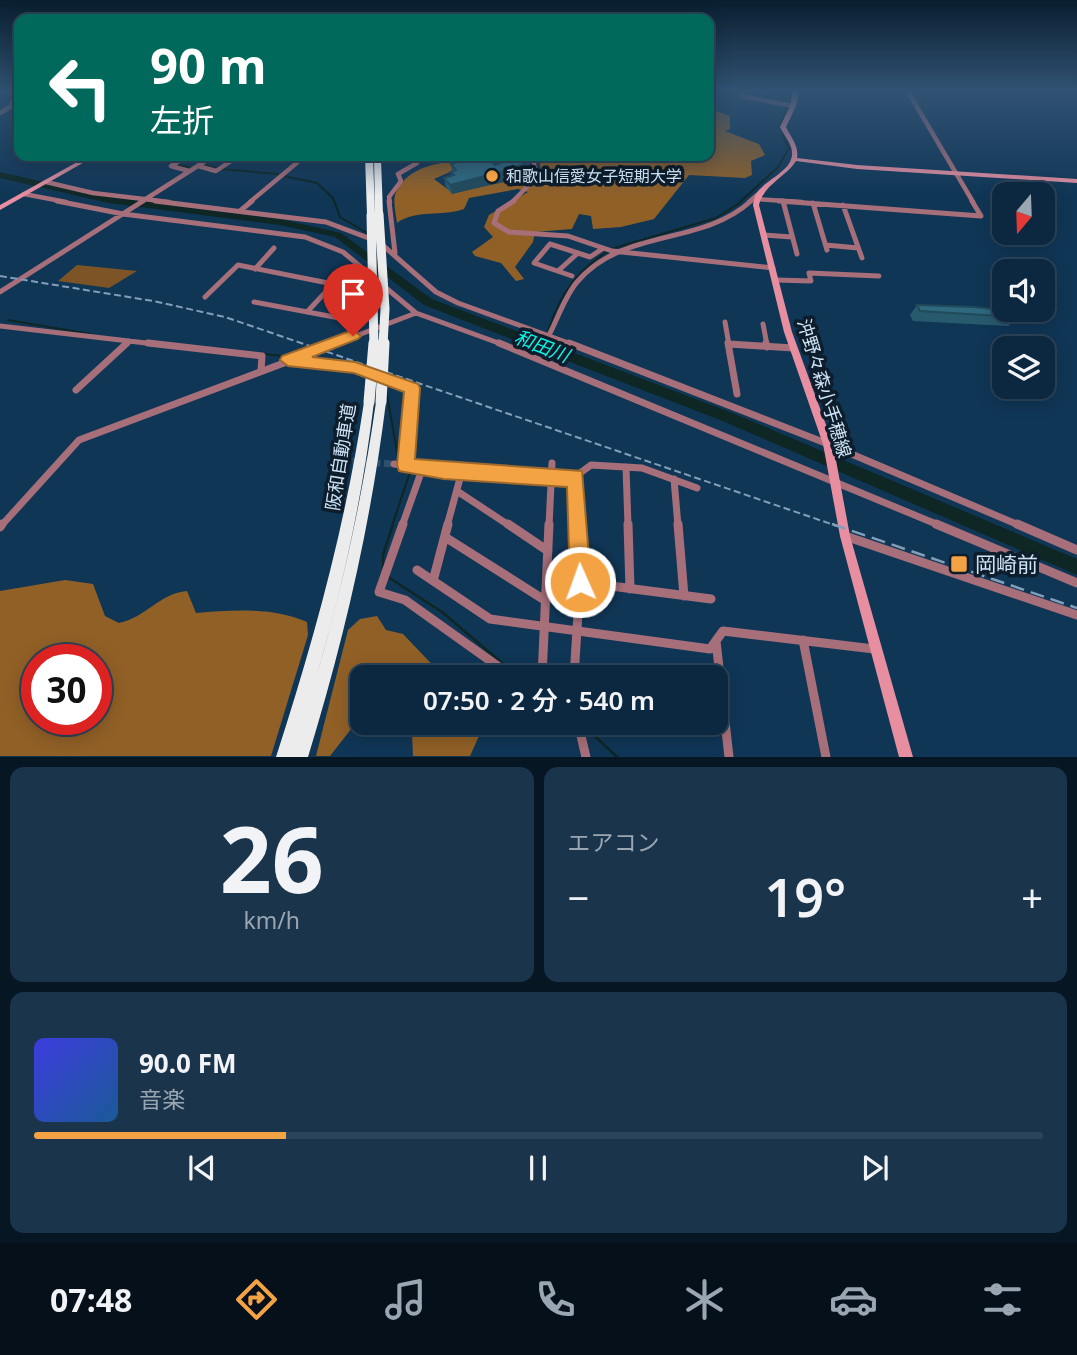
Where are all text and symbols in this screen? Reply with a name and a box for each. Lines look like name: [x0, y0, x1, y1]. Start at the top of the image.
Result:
text: 90 m: [150, 32, 267, 98]
icon: left: [35, 42, 126, 133]
text: 左折: [150, 98, 214, 141]
place label: 和歌山信愛女子短期大学: [506, 165, 682, 187]
marker: 和歌山信愛女子短期大学: [484, 168, 500, 184]
north arrow: [992, 182, 1055, 245]
map controls: [992, 182, 1055, 399]
button: sound: [992, 259, 1055, 322]
pin: [323, 264, 383, 336]
icon: arrive: [334, 275, 372, 313]
street label: 沖野々森小手穂線: [792, 316, 858, 460]
water label: 和田川: [511, 324, 575, 369]
button: layers: [992, 336, 1055, 399]
street label: 阪和自動車道: [320, 402, 360, 512]
position arrow: [543, 545, 617, 619]
place label: 岡崎前: [975, 550, 1038, 578]
marker: 岡崎前: [949, 554, 969, 574]
speed limit sign: 30: [21, 644, 112, 735]
text: 07:50 · 2 分 · 540 m: [423, 682, 655, 718]
text: 26: [220, 796, 324, 920]
text: エアコン: [568, 826, 660, 858]
text: 19°: [764, 861, 846, 932]
text: −: [568, 871, 589, 923]
text: +: [1021, 871, 1043, 923]
text: km/h: [243, 904, 300, 936]
text: 90.0 FM: [139, 1045, 236, 1081]
text: 音楽: [139, 1083, 185, 1115]
icon: previous: [183, 1149, 221, 1187]
icon: pause: [519, 1149, 557, 1187]
icon: next: [856, 1149, 894, 1187]
icon: directions: [232, 1275, 281, 1324]
icon: music: [381, 1275, 430, 1324]
icon: phone: [531, 1275, 580, 1324]
icon: climate: [680, 1275, 729, 1324]
icon: car: [829, 1275, 878, 1324]
icon: filters: [978, 1275, 1027, 1324]
text: 07:48: [50, 1278, 132, 1321]

